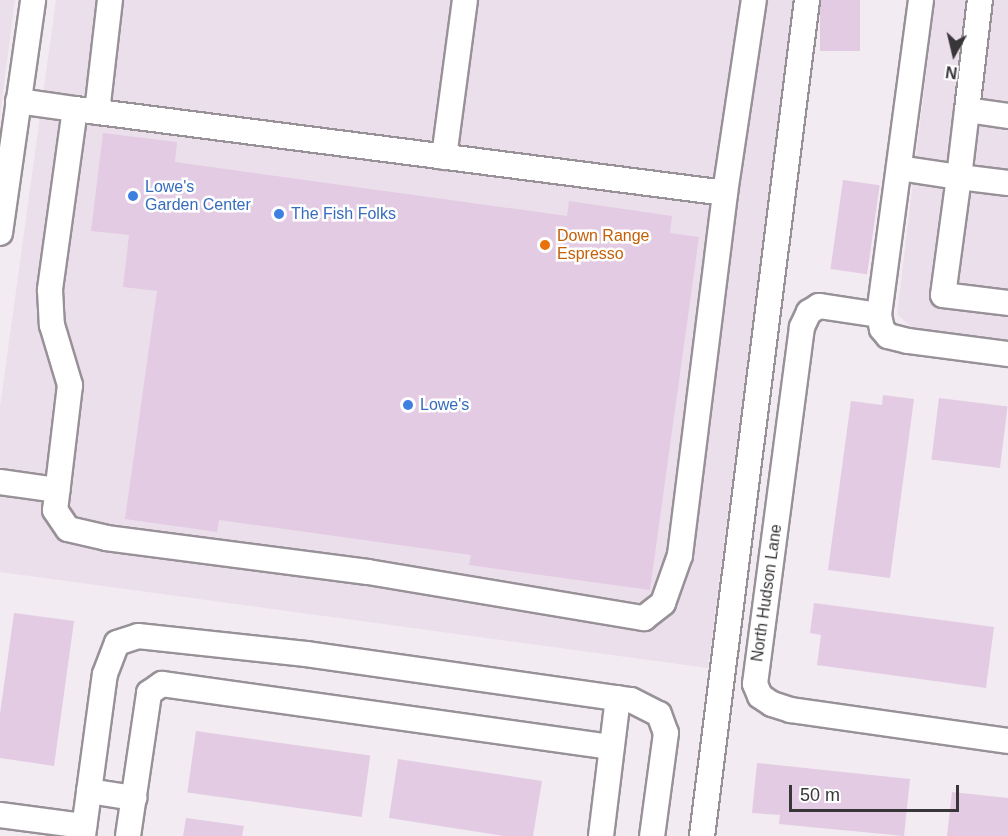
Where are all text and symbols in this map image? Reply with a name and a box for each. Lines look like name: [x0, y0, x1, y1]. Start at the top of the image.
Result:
north arrow: [924, 24, 984, 84]
text: N: [945, 63, 958, 82]
place label: Lowe's Garden Center: [145, 177, 251, 215]
marker: Lowe's Garden Center: [126, 189, 140, 203]
place label: The Fish Folks: [291, 204, 396, 224]
marker: The Fish Folks: [272, 207, 286, 221]
place label: Down Range Espresso: [557, 226, 650, 264]
marker: Down Range Espresso: [538, 238, 552, 252]
place label: Lowe's: [420, 395, 469, 415]
marker: Lowe's: [401, 398, 415, 412]
street label: North Hudson Lane: [748, 523, 786, 663]
scale bar: [792, 773, 962, 811]
text: 50 m: [800, 785, 840, 805]

